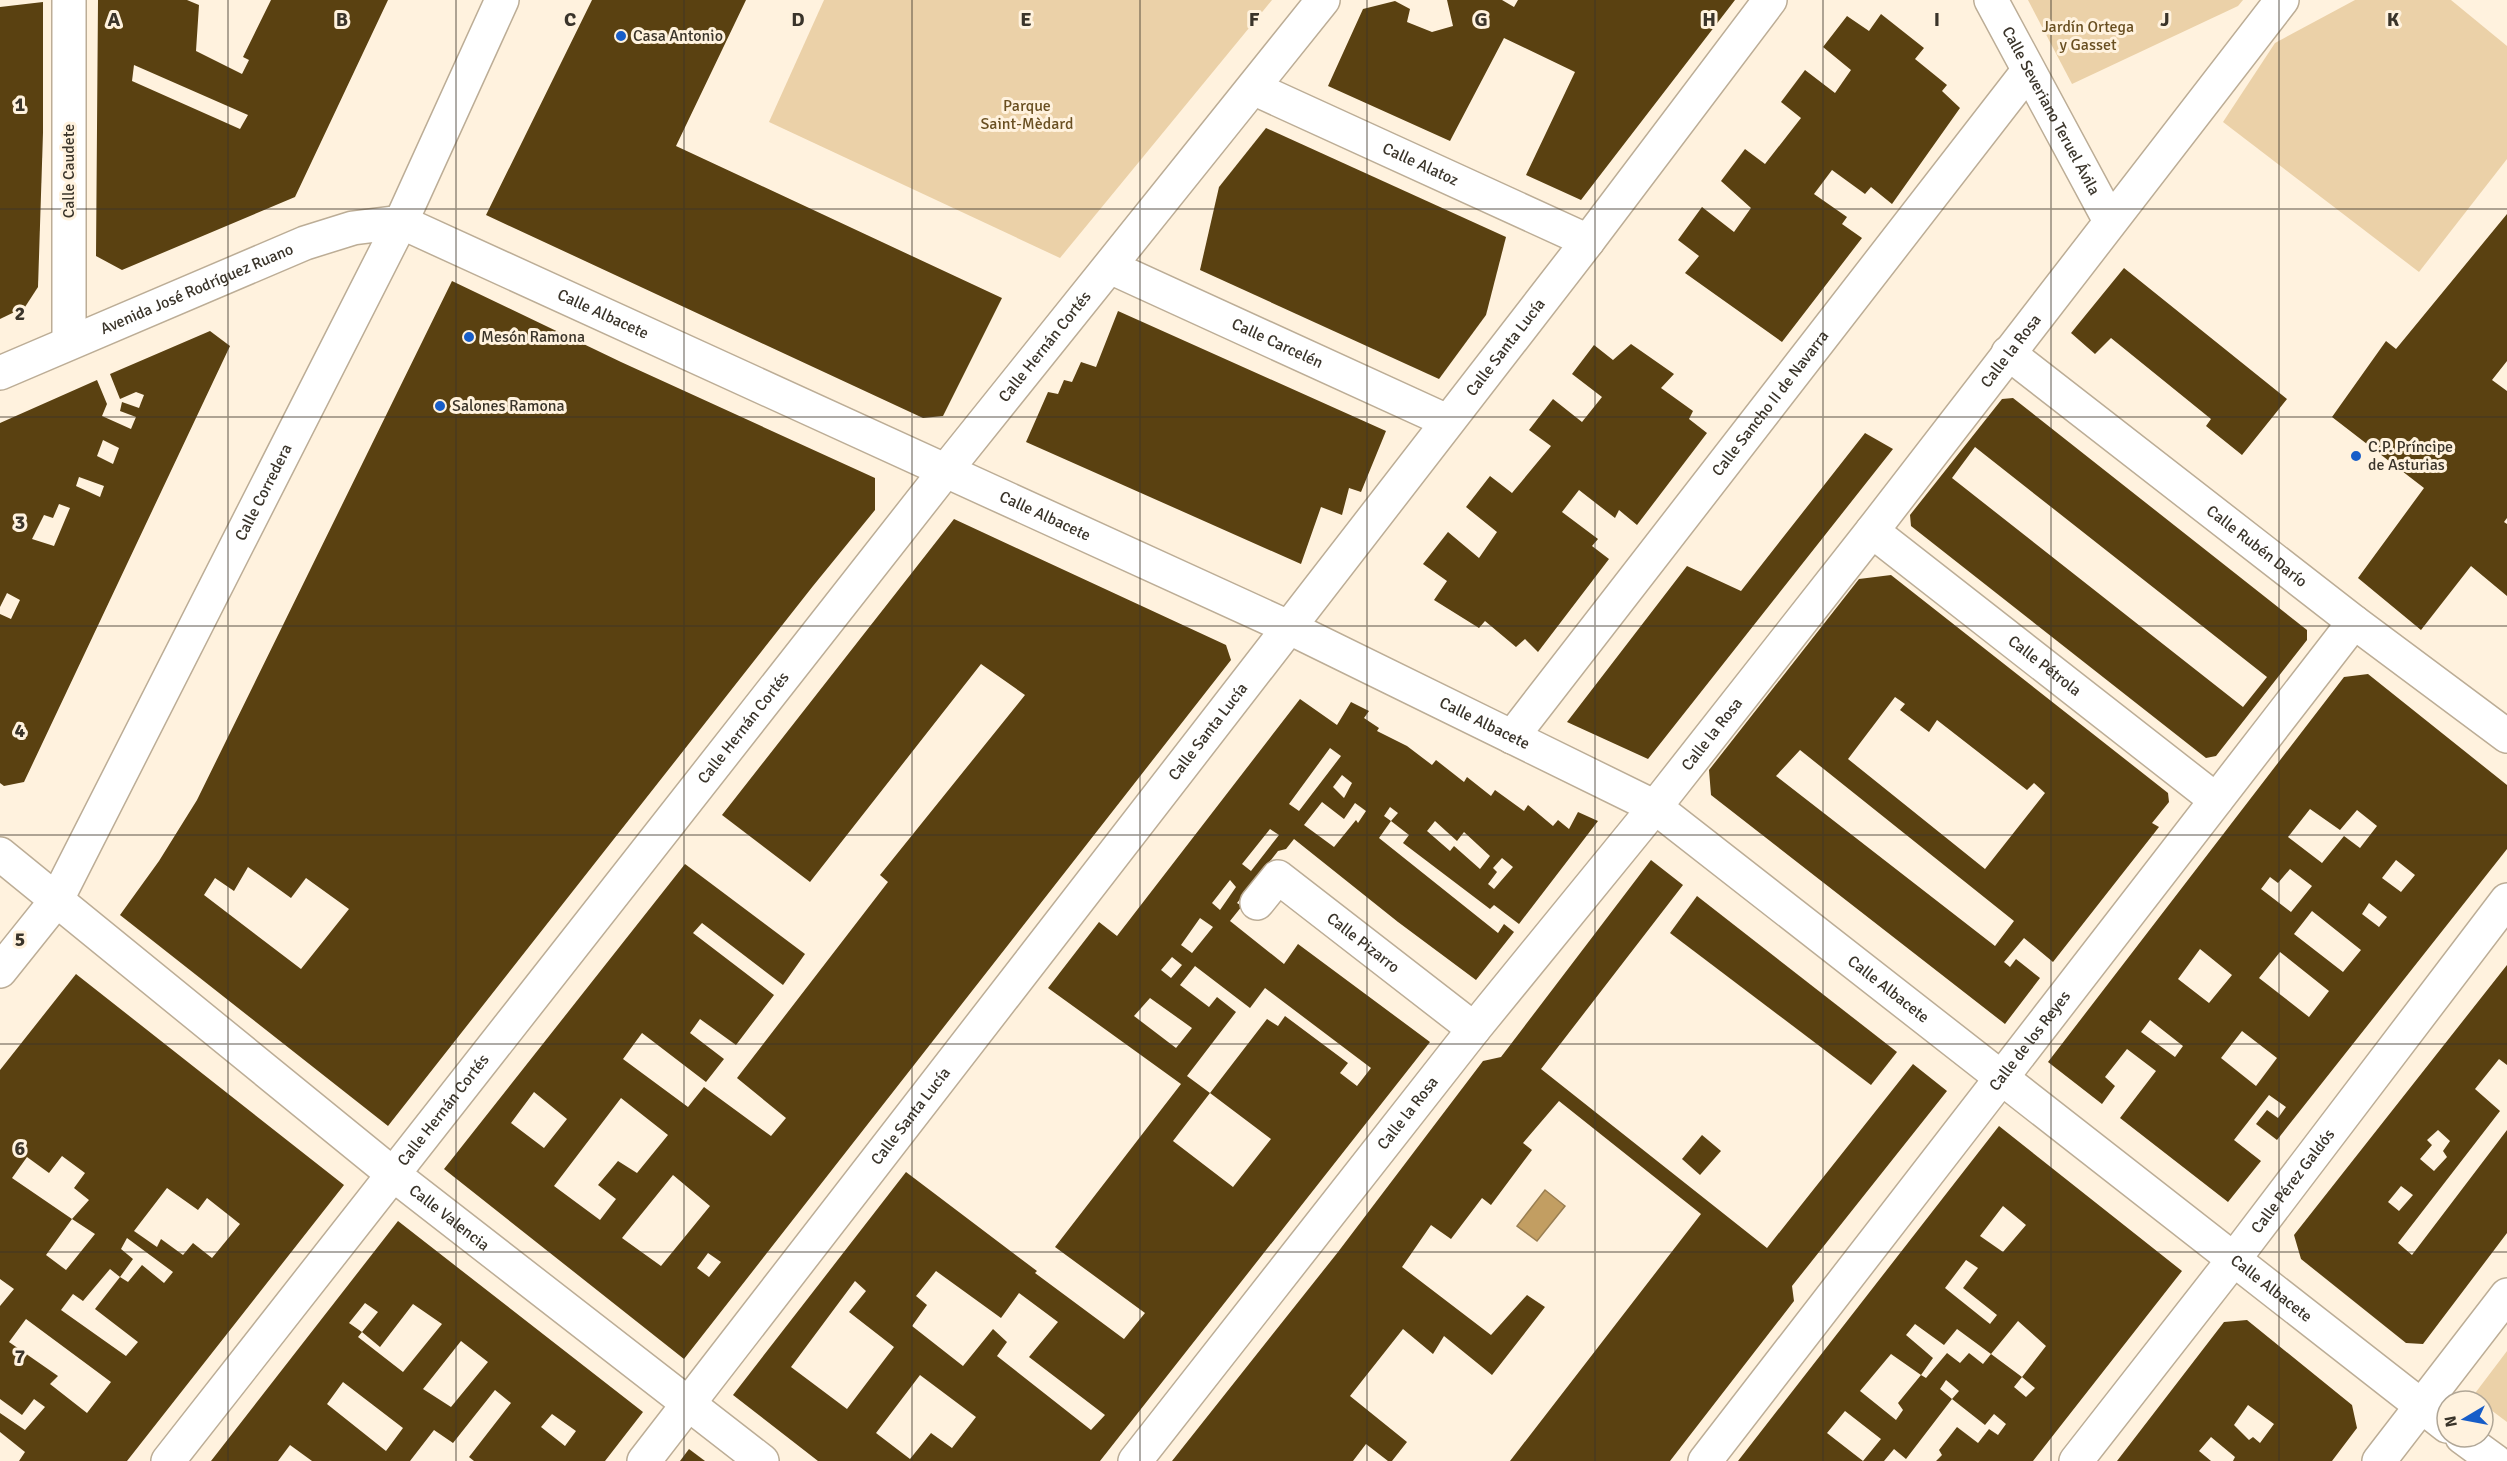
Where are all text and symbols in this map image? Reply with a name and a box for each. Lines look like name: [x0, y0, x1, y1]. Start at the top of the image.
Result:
text: A: [108, 7, 121, 32]
text: B: [336, 7, 348, 32]
text: C: [564, 7, 576, 32]
text: D: [791, 7, 805, 32]
text: E: [1020, 7, 1032, 32]
text: F: [1249, 7, 1260, 32]
text: G: [1474, 7, 1488, 32]
text: H: [1702, 7, 1716, 32]
text: I: [1934, 7, 1940, 32]
text: J: [2160, 7, 2170, 32]
text: K: [2387, 7, 2400, 32]
park label: Jardín Ortega y Gasset: [2042, 17, 2134, 55]
street label: Calle Severiano Teruel Ávila: [1997, 23, 2104, 199]
place label: Casa Antonio: [633, 26, 723, 46]
marker: Casa Antonio: [614, 29, 628, 43]
text: 1: [15, 92, 26, 117]
park label: Parque Saint-Mèdard: [980, 96, 1074, 134]
street label: Calle Caudete: [59, 124, 79, 218]
street label: Calle Alatoz: [1379, 138, 1462, 190]
street label: Avenida José Rodríguez Ruano: [97, 239, 296, 339]
street label: Calle Albacete: [554, 285, 652, 344]
street label: Calle Hernán Cortés: [994, 287, 1095, 406]
street label: Calle Santa Lucía: [1462, 295, 1550, 400]
text: 2: [15, 301, 25, 326]
street label: Calle la Rosa: [1976, 310, 2046, 392]
street label: Calle Carcelén: [1228, 314, 1326, 373]
place label: Mesón Ramona: [481, 327, 585, 347]
street label: Calle Sancho II de Navarra: [1708, 327, 1833, 480]
marker: Mesón Ramona: [462, 330, 476, 344]
place label: Salones Ramona: [452, 396, 565, 416]
marker: Salones Ramona: [433, 399, 447, 413]
place label: C.P. Príncipe de Asturias: [2368, 437, 2453, 475]
street label: Calle Corredera: [231, 441, 297, 544]
marker: C.P. Príncipe de Asturias: [2349, 449, 2363, 463]
street label: Calle Albacete: [996, 487, 1094, 546]
street label: Calle Rubén Darío: [2202, 501, 2311, 592]
text: 3: [15, 510, 25, 535]
street label: Calle Pétrola: [2004, 631, 2085, 701]
street label: Calle Hernán Cortés: [693, 668, 794, 788]
street label: Calle Santa Lucía: [1164, 679, 1252, 785]
street label: Calle Albacete: [1436, 693, 1533, 754]
street label: Calle la Rosa: [1677, 694, 1747, 775]
text: 4: [15, 718, 26, 743]
street label: Calle Pizarro: [1323, 908, 1403, 977]
text: 5: [15, 927, 25, 952]
street label: Calle Albacete: [1844, 951, 1933, 1027]
street label: Calle de los Reyes: [1985, 987, 2075, 1095]
street label: Calle Hernán Cortés: [393, 1050, 493, 1170]
street label: Calle Santa Lucía: [867, 1063, 955, 1169]
street label: Calle la Rosa: [1373, 1073, 1443, 1154]
street label: Calle Pérez Galdós: [2247, 1125, 2339, 1238]
text: 6: [15, 1136, 26, 1161]
street label: Calle Valencia: [405, 1180, 493, 1255]
street label: Calle Albacete: [2226, 1251, 2316, 1327]
text: 7: [15, 1344, 26, 1369]
north arrow: [2435, 1389, 2495, 1449]
text: N: [2440, 1414, 2462, 1429]

